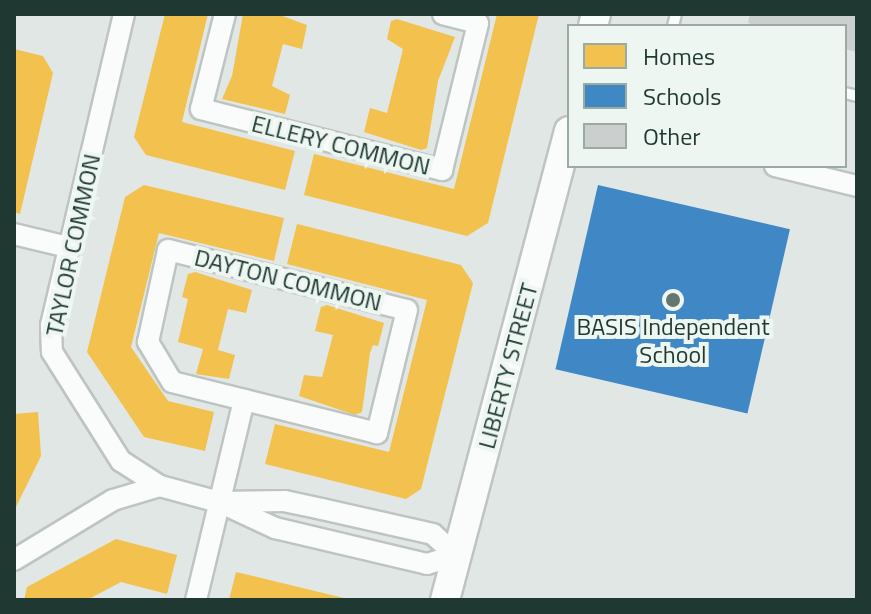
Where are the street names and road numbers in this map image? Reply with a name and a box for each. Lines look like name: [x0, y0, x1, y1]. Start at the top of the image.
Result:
street label: ELLERY COMMON: [249, 109, 433, 181]
street label: TAYLOR COMMON: [40, 151, 106, 339]
street label: DAYTON COMMON: [192, 243, 384, 317]
street label: LIBERTY STREET: [472, 280, 544, 452]

